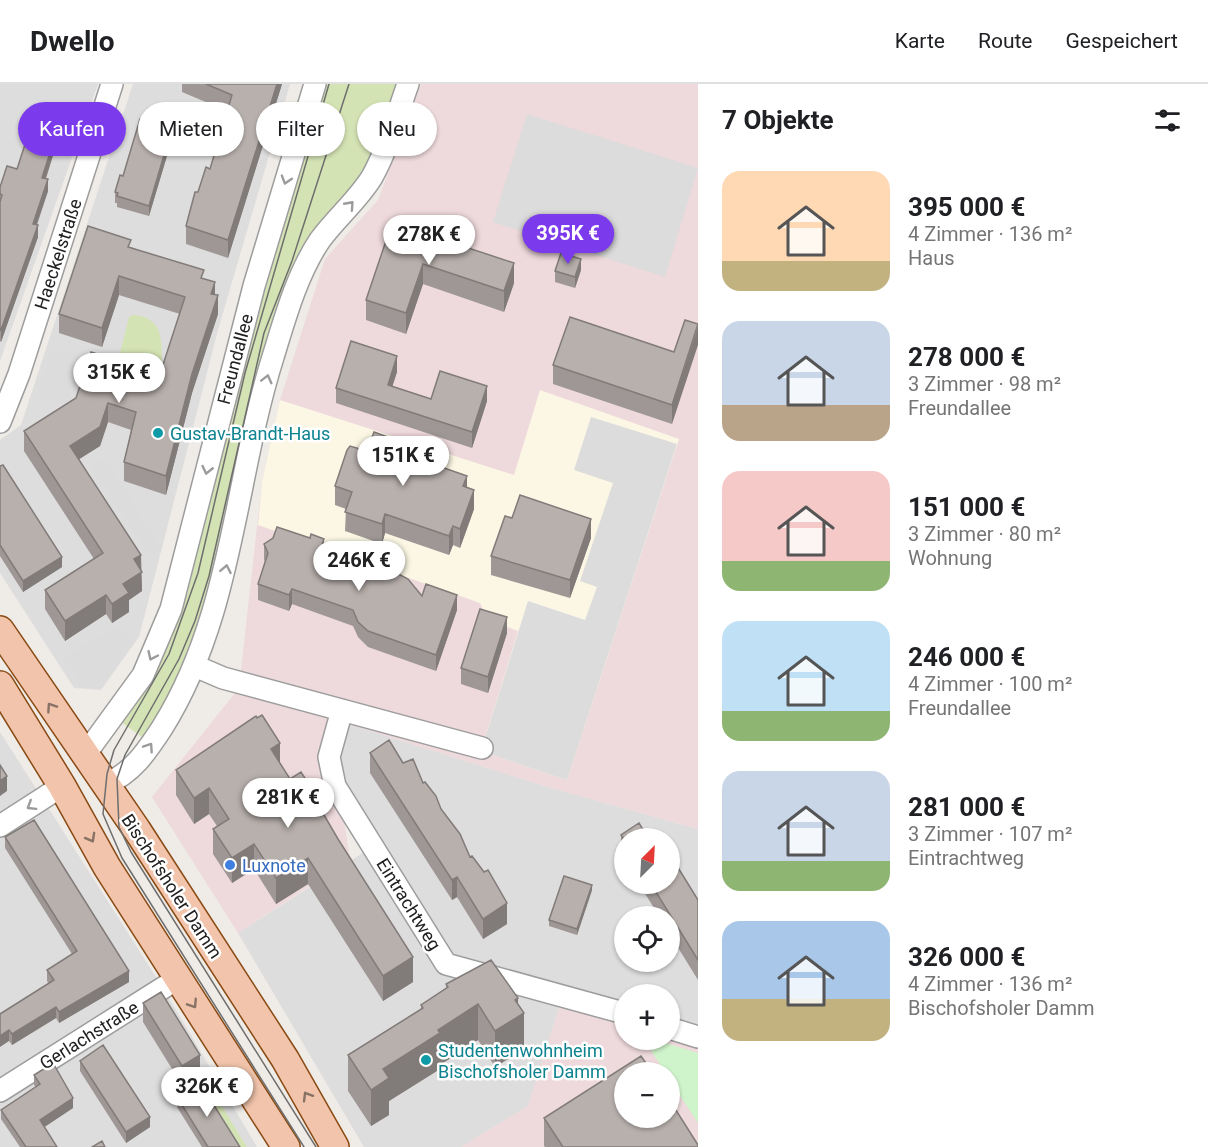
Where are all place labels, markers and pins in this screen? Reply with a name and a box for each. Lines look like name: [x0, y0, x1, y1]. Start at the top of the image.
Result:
pin: 395K €: [519, 214, 617, 265]
pin: 278K €: [380, 215, 478, 266]
pin: 315K €: [70, 353, 168, 404]
place label: Gustav-Brandt-Haus: [170, 423, 330, 444]
marker: Gustav-Brandt-Haus: [151, 426, 165, 440]
pin: 151K €: [354, 436, 452, 487]
pin: 246K €: [310, 541, 408, 592]
pin: 281K €: [239, 778, 337, 829]
place label: Luxnote: [242, 855, 306, 876]
marker: Luxnote: [223, 858, 237, 872]
place label: Studentenwohnheim Bischofsholer Damm: [438, 1040, 606, 1082]
marker: Studentenwohnheim Bischofsholer Damm: [419, 1053, 433, 1067]
pin: 326K €: [158, 1067, 256, 1118]

